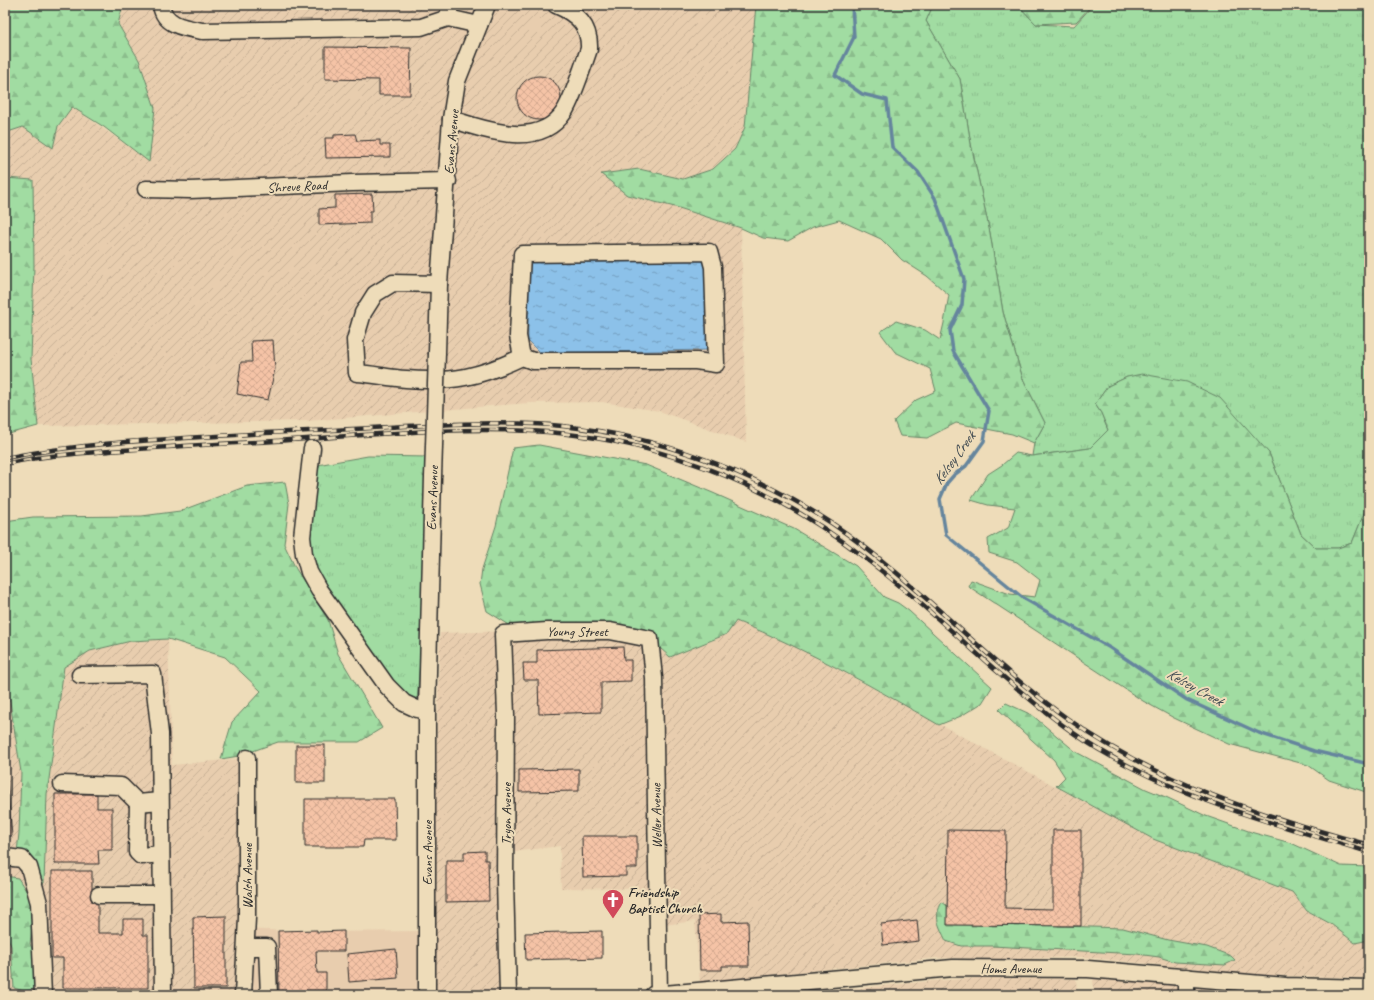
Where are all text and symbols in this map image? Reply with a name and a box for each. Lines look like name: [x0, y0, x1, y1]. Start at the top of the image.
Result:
street label: Evans Avenue: [440, 108, 463, 175]
street label: Shreve Road: [267, 176, 330, 197]
water label: Kelsey Creek: [929, 426, 981, 489]
street label: Evans Avenue: [423, 464, 442, 531]
street label: Young Street: [546, 623, 609, 640]
water label: Kelsey Creek: [1164, 664, 1228, 712]
street label: Tryon Avenue: [498, 782, 515, 845]
street label: Weller Avenue: [647, 782, 666, 849]
street label: Evans Avenue: [419, 819, 436, 885]
street label: Walsh Avenue: [239, 842, 256, 909]
place label: Friendship Baptist Church: [628, 884, 703, 917]
church icon: Friendship Baptist Church: [600, 887, 626, 920]
street label: Home Avenue: [981, 960, 1043, 977]

